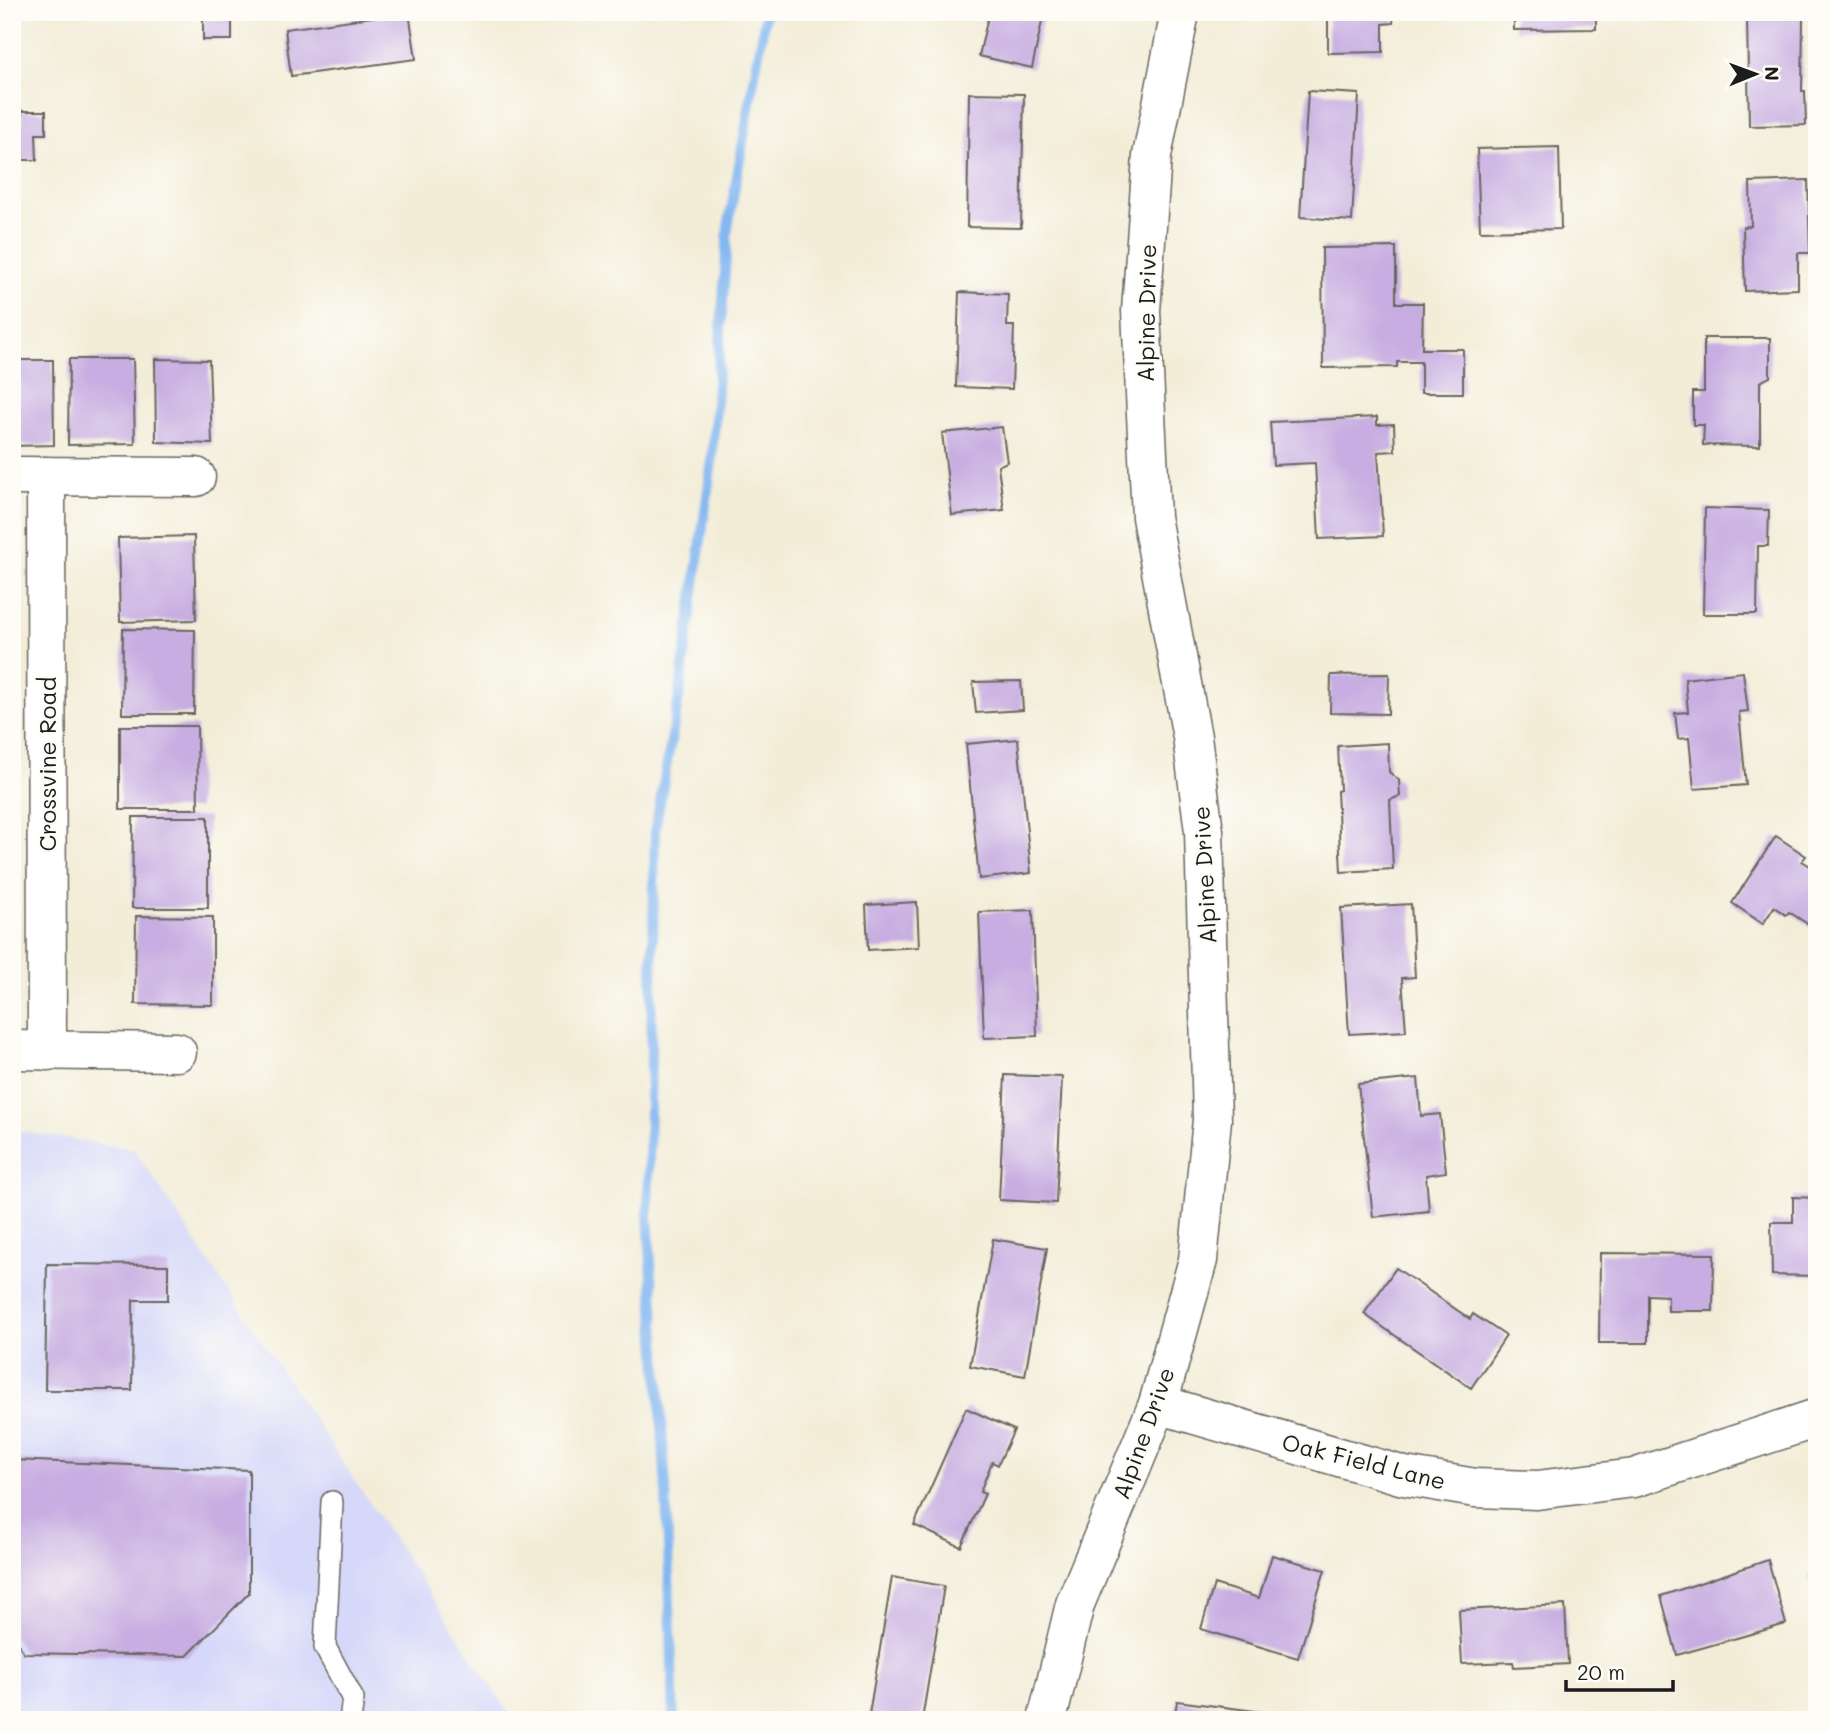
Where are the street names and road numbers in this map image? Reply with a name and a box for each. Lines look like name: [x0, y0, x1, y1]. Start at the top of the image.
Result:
street label: Alpine Drive: [1130, 244, 1162, 382]
street label: Crossvine Road: [32, 677, 62, 851]
street label: Alpine Drive: [1185, 805, 1223, 945]
street label: Alpine Drive: [1105, 1363, 1181, 1503]
street label: Oak Field Lane: [1279, 1426, 1449, 1496]

